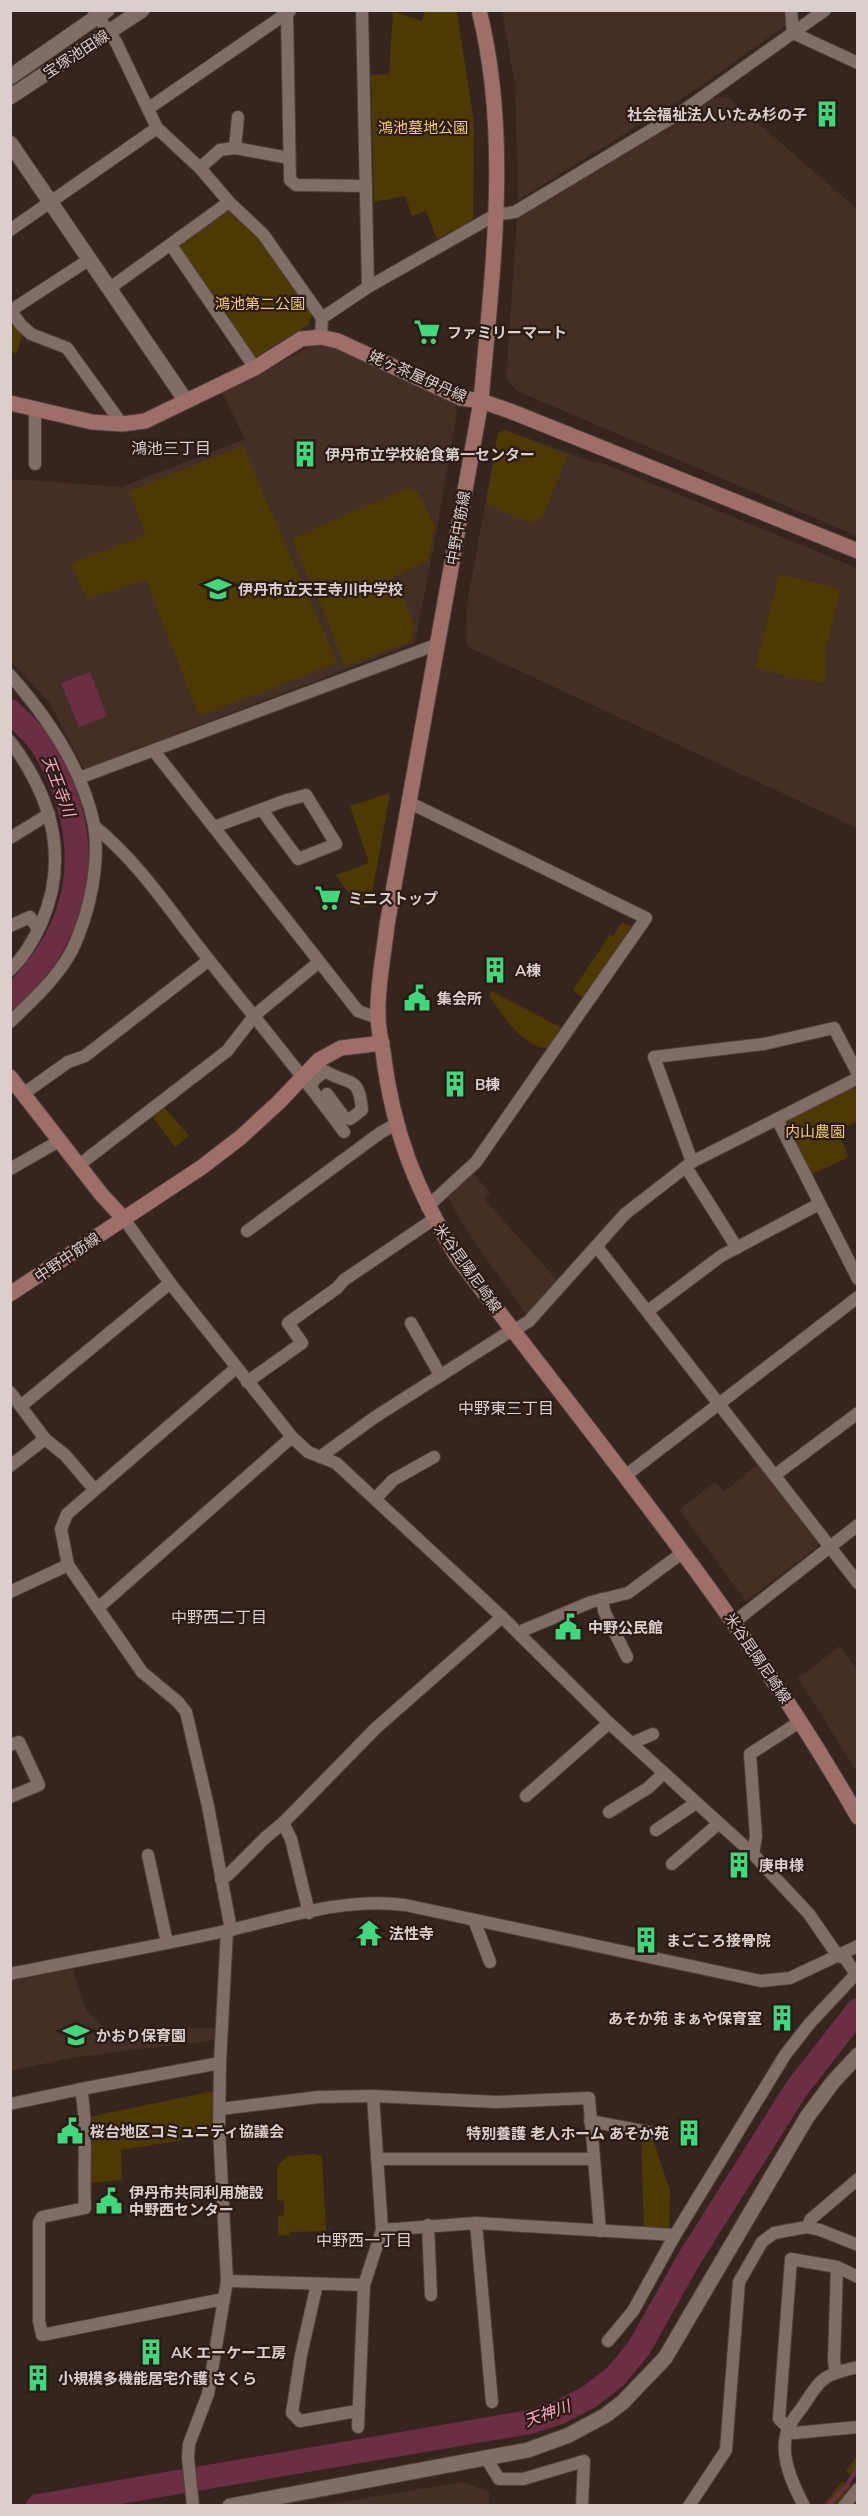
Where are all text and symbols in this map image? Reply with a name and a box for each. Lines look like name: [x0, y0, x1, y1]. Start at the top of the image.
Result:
street label: 宝塚池田線: [39, 26, 113, 82]
building icon: 社会福祉法人いたみ杉の子: [812, 99, 842, 129]
place label: 社会福祉法人いたみ杉の子: [627, 105, 807, 124]
park label: 鴻池墓地公園: [378, 118, 468, 137]
park label: 鴻池第二公園: [215, 294, 305, 313]
supermarket icon: ファミリーマート: [412, 317, 442, 347]
place label: ファミリーマート: [447, 323, 567, 342]
street label: 姥ヶ茶屋伊丹線: [366, 346, 470, 406]
district label: 鴻池三丁目: [131, 438, 211, 458]
building icon: 伊丹市立学校給食第一センター: [290, 439, 320, 469]
place label: 伊丹市立学校給食第一センター: [325, 445, 535, 464]
street label: 中野中筋線: [442, 489, 474, 567]
school or university icon: 伊丹市立天王寺川中学校: [203, 574, 233, 604]
place label: 伊丹市立天王寺川中学校: [238, 580, 403, 599]
water label: 天王寺川: [38, 753, 81, 821]
supermarket icon: ミニストップ: [313, 883, 343, 913]
place label: ミニストップ: [348, 889, 438, 908]
building icon: A棟: [480, 955, 510, 985]
place label: A棟: [515, 961, 541, 980]
public building icon: 集会所: [402, 983, 432, 1013]
place label: 集会所: [436, 989, 482, 1008]
building icon: B棟: [440, 1069, 470, 1099]
place label: B棟: [475, 1075, 500, 1094]
park label: 内山農園: [785, 1122, 845, 1141]
street label: 米谷昆陽尼崎線: [430, 1220, 506, 1316]
street label: 中野中筋線: [31, 1228, 103, 1286]
district label: 中野東三丁目: [458, 1398, 554, 1418]
district label: 中野西二丁目: [171, 1607, 267, 1627]
street label: 米谷昆陽尼崎線: [721, 1609, 795, 1707]
public building icon: 中野公民館: [553, 1612, 583, 1642]
place label: 中野公民館: [588, 1618, 663, 1637]
building icon: 庚申様: [724, 1850, 754, 1880]
place label: 庚申様: [759, 1856, 804, 1875]
temple icon: 法性寺: [354, 1918, 384, 1948]
place label: 法性寺: [389, 1924, 434, 1943]
building icon: まごころ接骨院: [631, 1925, 661, 1955]
place label: まごころ接骨院: [666, 1931, 771, 1950]
building icon: あそか苑 まぁや保育室: [767, 2003, 797, 2033]
place label: あそか苑 まぁや保育室: [608, 2009, 762, 2028]
school or university icon: かおり保育園: [61, 2020, 91, 2050]
place label: かおり保育園: [96, 2026, 186, 2045]
public building icon: 桜台地区コミュニティ協議会: [55, 2116, 85, 2146]
building icon: 特別養護 老人ホーム あそか苑: [674, 2118, 704, 2148]
place label: 桜台地区コミュニティ協議会: [90, 2122, 284, 2141]
place label: 特別養護 老人ホーム あそか苑: [466, 2124, 669, 2143]
place label: 伊丹市共同利用施設 中野西センター: [129, 2183, 264, 2219]
public building icon: 伊丹市共同利用施設 中野西センター: [94, 2186, 124, 2216]
district label: 中野西一丁目: [316, 2230, 412, 2250]
building icon: AK エーケー工房: [136, 2337, 166, 2367]
place label: AK エーケー工房: [171, 2343, 286, 2362]
building icon: 小規模多機能居宅介護 さくら: [23, 2363, 53, 2393]
place label: 小規模多機能居宅介護 さくら: [58, 2369, 257, 2388]
water label: 天神川: [521, 2395, 575, 2431]

